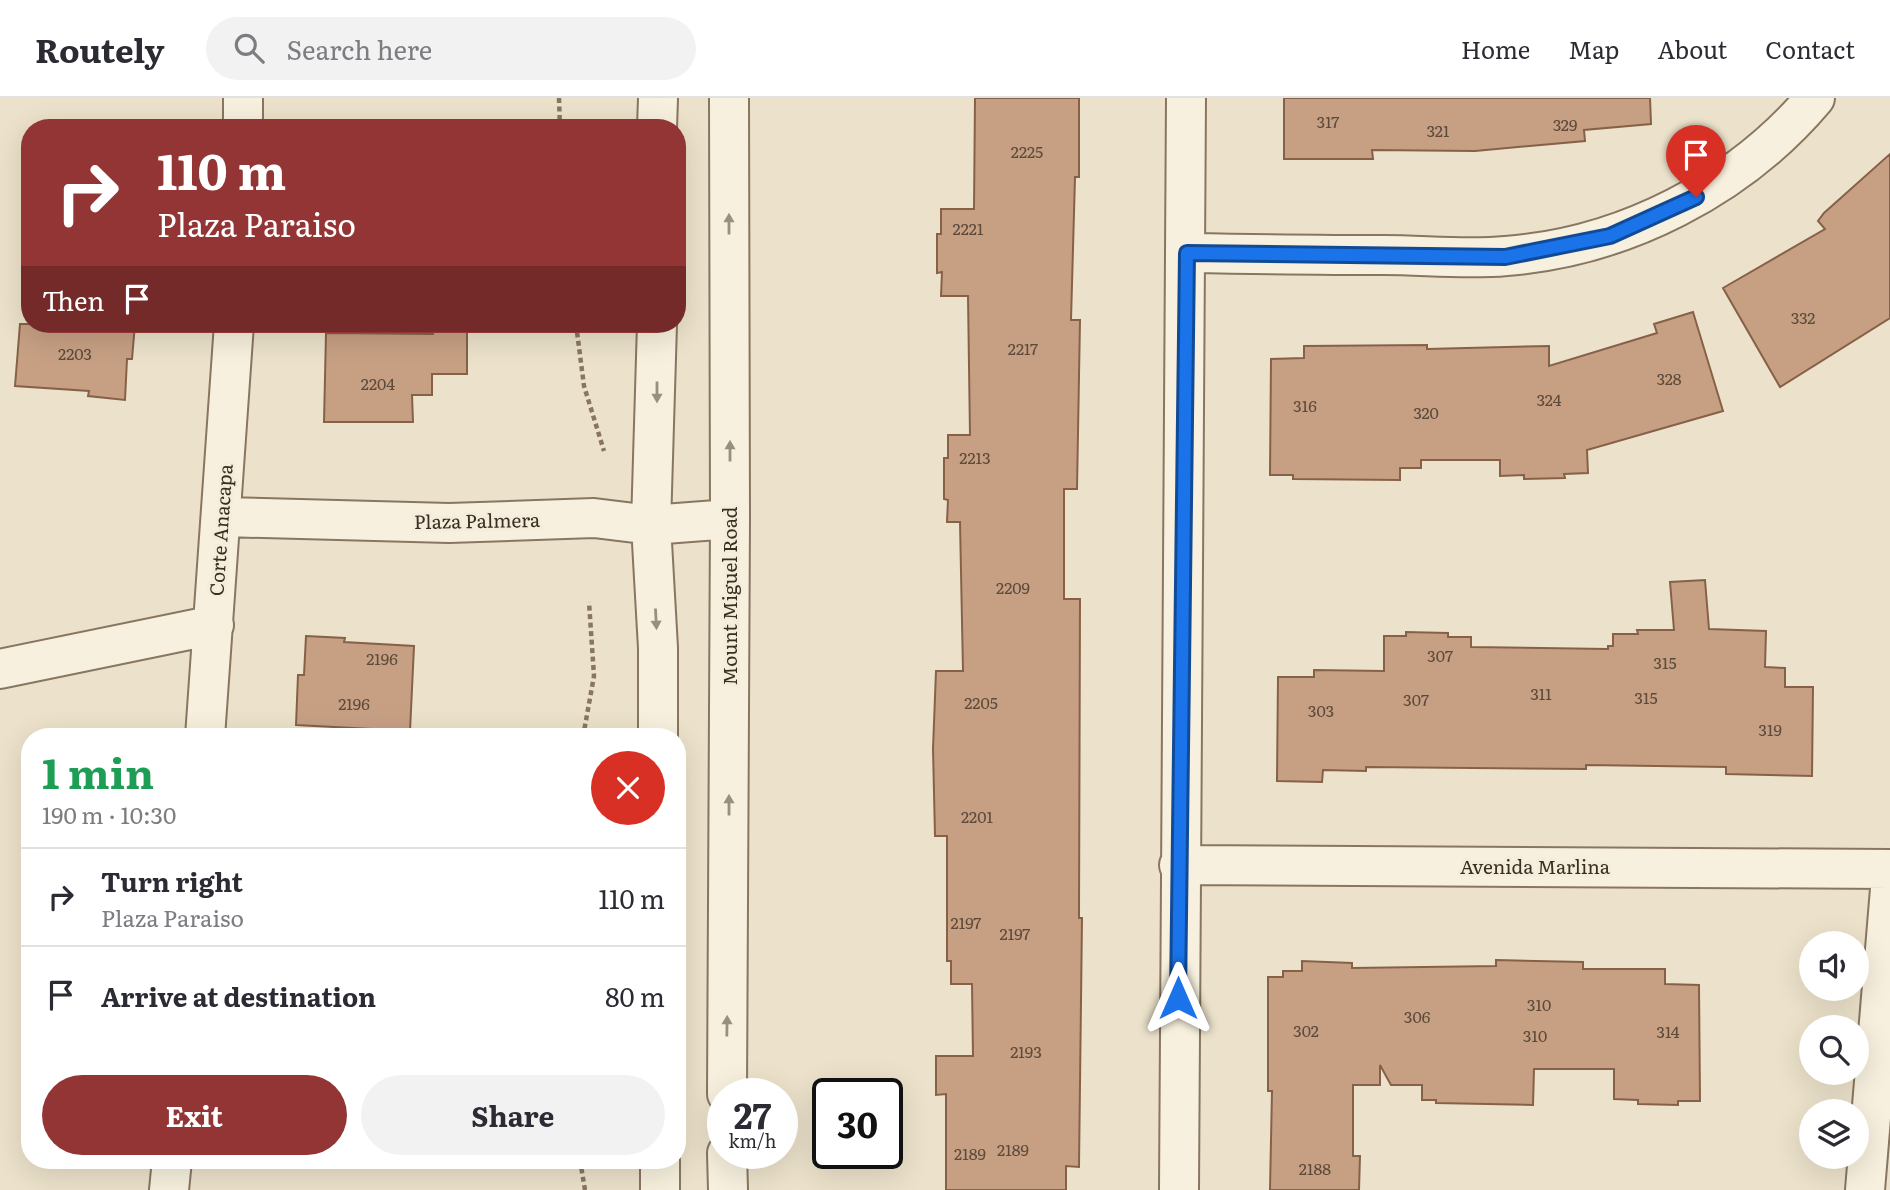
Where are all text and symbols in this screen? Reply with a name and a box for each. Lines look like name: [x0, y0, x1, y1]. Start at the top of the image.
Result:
search box: [206, 17, 696, 80]
text: Routely: [35, 24, 164, 73]
icon: search: [230, 29, 268, 67]
text: Search here: [286, 29, 432, 68]
text: Home: [1461, 31, 1530, 66]
text: Map: [1568, 31, 1619, 66]
text: About: [1657, 31, 1727, 66]
text: Contact: [1765, 31, 1855, 66]
house number: 317: [1317, 109, 1339, 133]
house number: 329: [1553, 112, 1577, 136]
house number: 321: [1427, 118, 1450, 142]
pin: [1666, 125, 1726, 197]
text: 110 m: [157, 132, 286, 205]
icon: arrive: [1677, 136, 1715, 174]
house number: 2225: [1011, 139, 1043, 163]
icon: right: [42, 147, 133, 238]
text: Plaza Paraiso: [157, 199, 356, 247]
one-way arrow: [723, 212, 735, 234]
house number: 2221: [953, 216, 984, 240]
text: Then: [42, 280, 104, 319]
icon: arrive: [118, 280, 156, 318]
house number: 332: [1791, 305, 1815, 329]
house number: 2217: [1008, 336, 1038, 360]
house number: 2203: [58, 341, 92, 365]
house number: 328: [1656, 366, 1682, 390]
house number: 2204: [361, 371, 395, 395]
one-way arrow: [651, 381, 663, 403]
house number: 324: [1536, 387, 1562, 411]
house number: 316: [1293, 393, 1317, 417]
house number: 320: [1413, 400, 1439, 424]
one-way arrow: [724, 440, 736, 462]
house number: 2213: [959, 445, 991, 469]
street label: Corte Anacapa: [201, 462, 239, 597]
street label: Plaza Palmera: [414, 505, 541, 535]
street label: Mount Miguel Road: [715, 506, 743, 685]
house number: 2209: [996, 575, 1030, 599]
one-way arrow: [651, 608, 662, 630]
house number: 307: [1427, 643, 1453, 667]
house number: 2196: [366, 646, 398, 670]
house number: 315: [1653, 650, 1677, 674]
house number: 311: [1530, 681, 1552, 705]
house number: 315: [1634, 685, 1658, 709]
house number: 307: [1403, 687, 1429, 711]
house number: 2205: [964, 690, 998, 714]
house number: 2196: [338, 691, 370, 715]
house number: 303: [1308, 698, 1334, 722]
house number: 319: [1758, 717, 1782, 741]
text: 1 min: [42, 740, 154, 802]
button: close: [591, 751, 665, 825]
one-way arrow: [723, 794, 735, 816]
text: 190 m · 10:30: [42, 797, 176, 831]
house number: 2201: [961, 804, 993, 828]
street label: Avenida Marlina: [1460, 852, 1611, 880]
text: Turn right: [101, 861, 243, 900]
icon: right: [42, 878, 80, 916]
text: 110 m: [598, 878, 665, 917]
text: Plaza Paraiso: [101, 900, 244, 934]
house number: 2197: [951, 910, 981, 934]
house number: 2197: [1000, 921, 1030, 945]
map controls: [1799, 931, 1869, 1169]
button: sound: [1799, 931, 1869, 1001]
position arrow: [1141, 961, 1215, 1035]
icon: arrive: [42, 976, 80, 1014]
text: Arrive at destination: [101, 976, 376, 1015]
text: 80 m: [605, 976, 665, 1015]
house number: 310: [1527, 992, 1551, 1016]
house number: 306: [1404, 1004, 1431, 1028]
one-way arrow: [721, 1014, 733, 1036]
button: search: [1799, 1015, 1869, 1085]
house number: 302: [1293, 1018, 1319, 1042]
house number: 314: [1656, 1019, 1680, 1043]
house number: 310: [1523, 1023, 1547, 1047]
house number: 2193: [1010, 1039, 1042, 1063]
button: Exit: [42, 1075, 347, 1155]
button: Share: [361, 1075, 665, 1155]
speed limit sign: 30: [812, 1078, 903, 1169]
text: 27: [734, 1088, 771, 1140]
button: layers: [1799, 1099, 1869, 1169]
text: km/h: [729, 1127, 776, 1154]
house number: 2189: [997, 1137, 1029, 1161]
house number: 2189: [954, 1141, 986, 1165]
house number: 2188: [1299, 1156, 1331, 1180]

